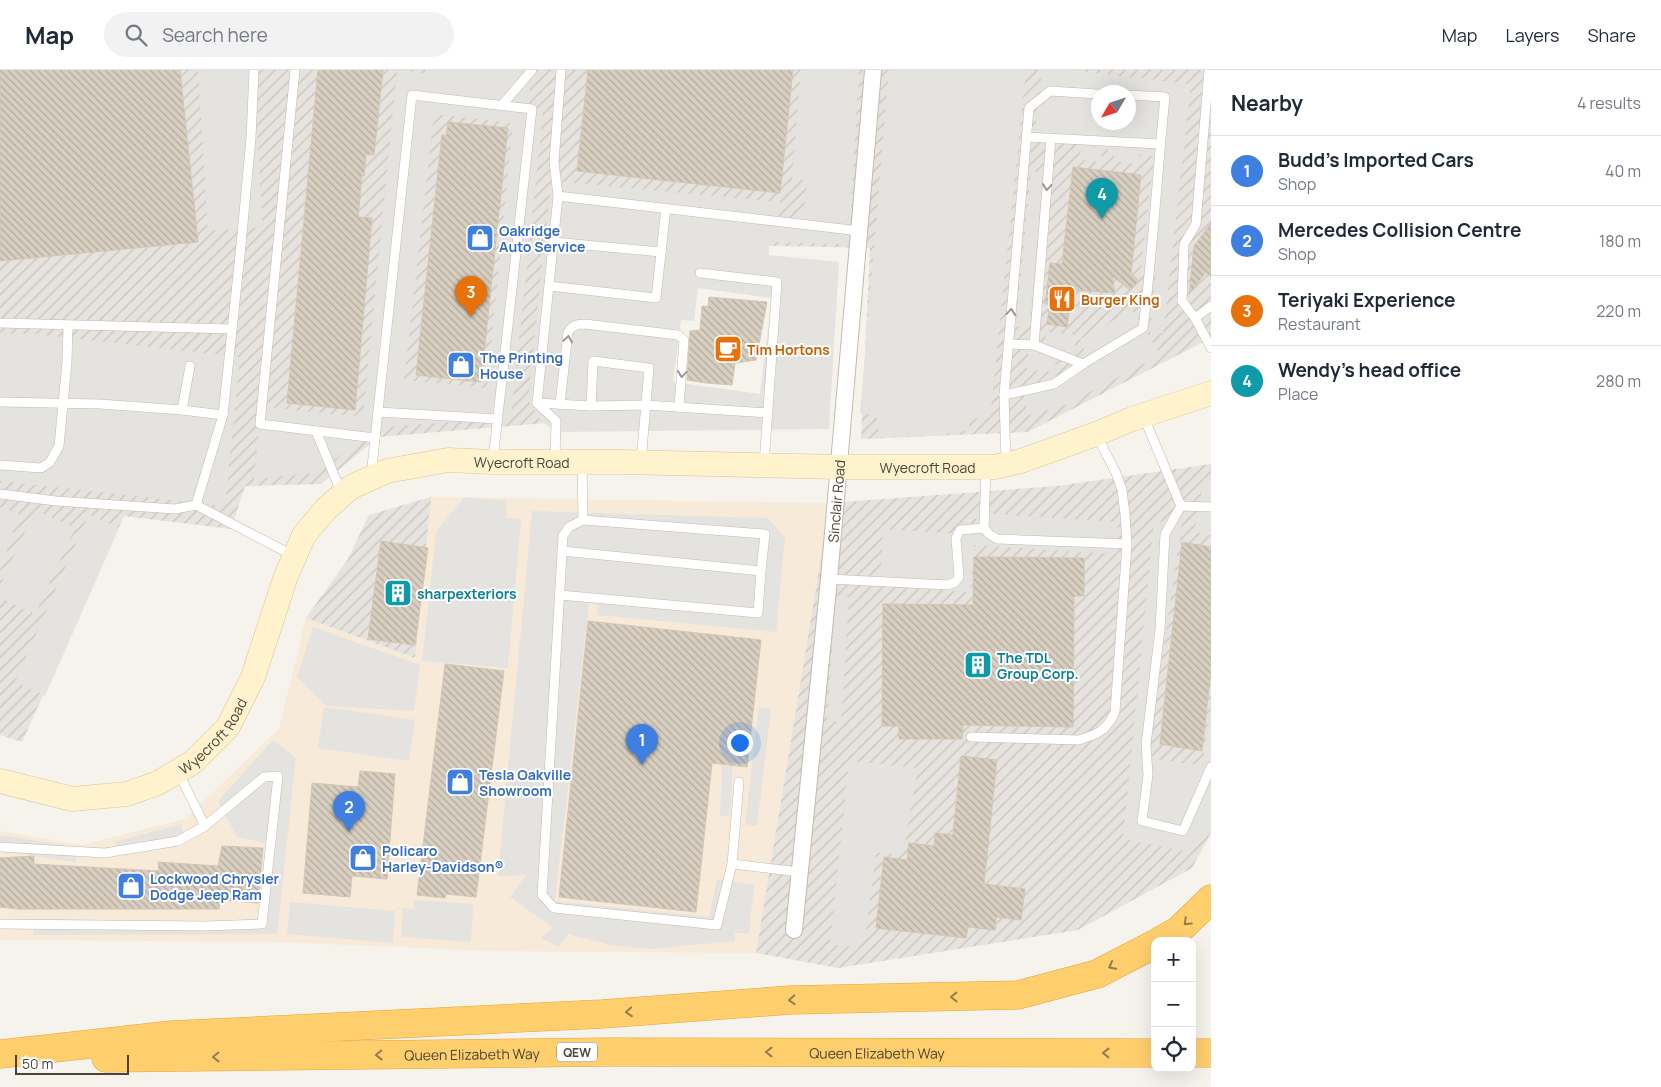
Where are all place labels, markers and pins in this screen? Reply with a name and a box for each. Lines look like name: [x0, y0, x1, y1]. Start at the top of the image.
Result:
pin: 4: [1086, 178, 1118, 219]
place label: Oakridge Auto Service: [499, 221, 585, 256]
shop icon: Oakridge Auto Service: [465, 223, 495, 253]
pin: 3: [455, 276, 487, 317]
restaurant icon: Burger King: [1047, 284, 1077, 314]
place label: Burger King: [1081, 290, 1160, 309]
cafe icon: Tim Hortons: [713, 334, 743, 364]
place label: Tim Hortons: [747, 340, 830, 359]
place label: The Printing House: [480, 348, 563, 383]
shop icon: The Printing House: [446, 350, 476, 380]
building icon: sharpexteriors: [383, 578, 413, 608]
place label: sharpexteriors: [417, 584, 517, 603]
place label: The TDL Group Corp.: [997, 648, 1079, 683]
building icon: The TDL Group Corp.: [963, 650, 993, 680]
pin: 1: [626, 724, 658, 765]
place label: Tesla Oakville Showroom: [479, 765, 571, 800]
shop icon: Tesla Oakville Showroom: [445, 767, 475, 797]
pin: 2: [333, 791, 365, 832]
place label: Policaro Harley-Davidson®: [382, 841, 504, 876]
shop icon: Policaro Harley-Davidson®: [348, 843, 378, 873]
place label: Lockwood Chrysler Dodge Jeep Ram: [150, 869, 280, 904]
shop icon: Lockwood Chrysler Dodge Jeep Ram: [116, 871, 146, 901]

